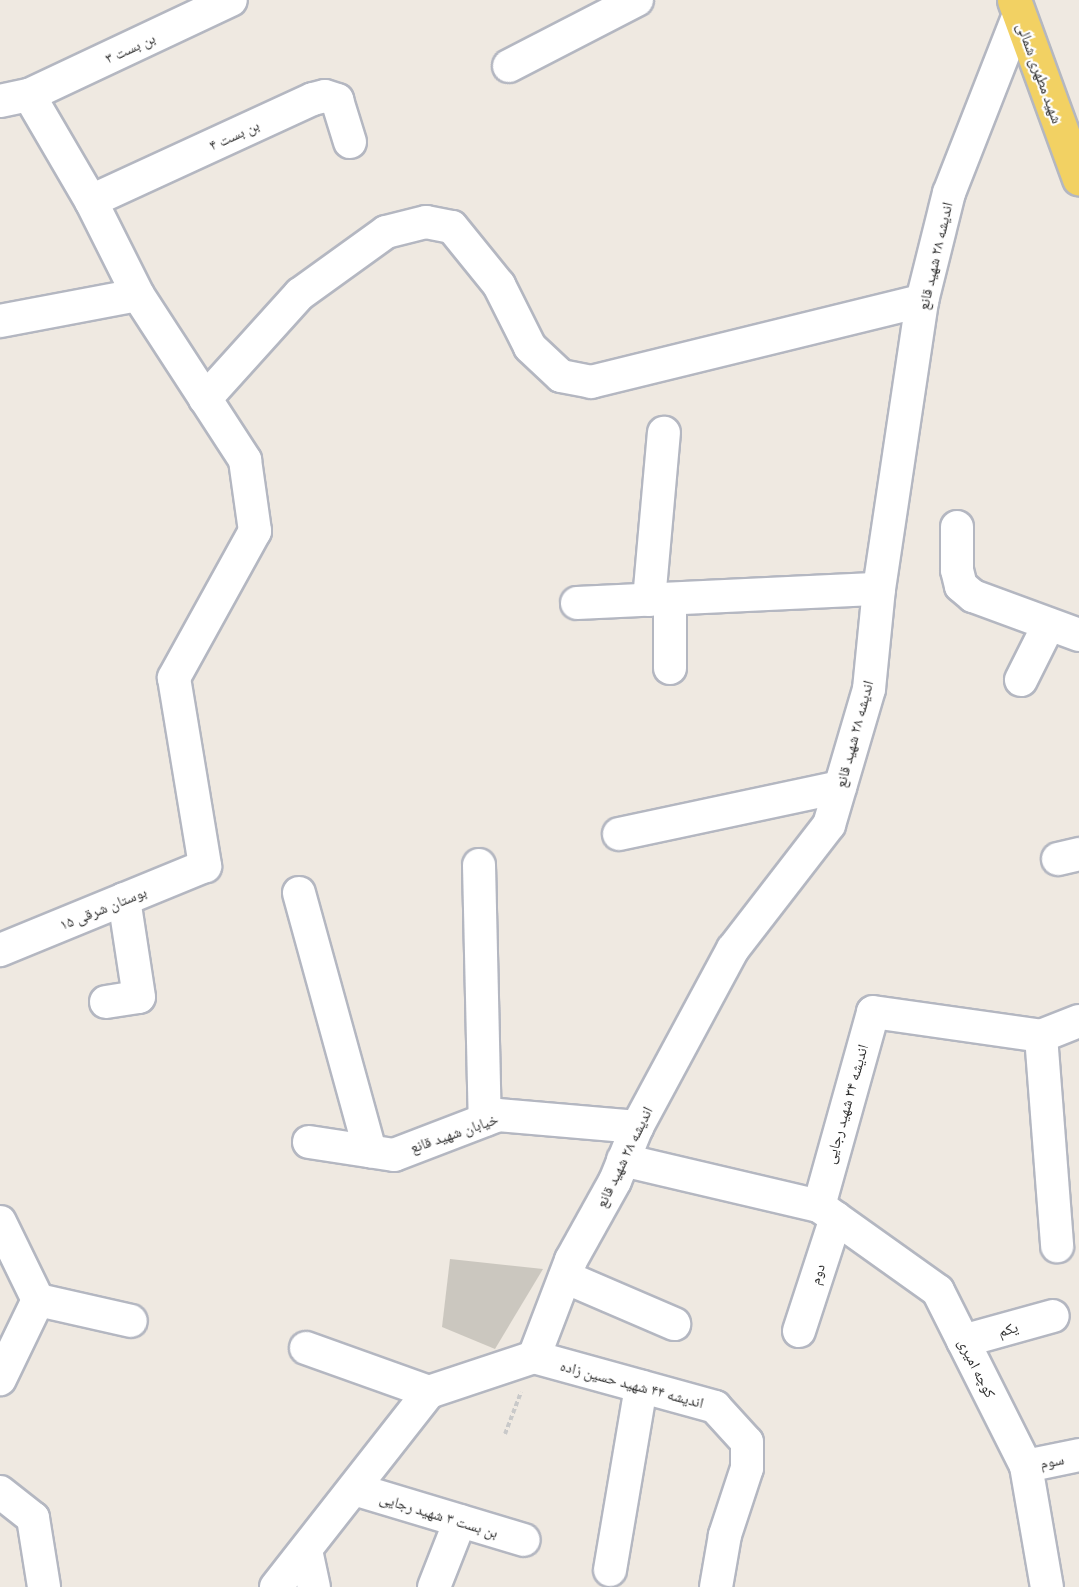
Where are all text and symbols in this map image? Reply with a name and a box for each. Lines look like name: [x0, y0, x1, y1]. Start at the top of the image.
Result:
street label: شهید مطهری شمالی: [1013, 20, 1067, 126]
street label: بن بست ۳: [102, 29, 158, 67]
street label: بن بست ۴: [206, 116, 262, 154]
street label: اندیشه ۲۸ شهید قانع: [914, 200, 956, 312]
street label: اندیشه ۲۸ شهید قانع: [831, 678, 877, 790]
street label: بوستان شرقی ۱۵: [57, 882, 149, 934]
street label: اندیشه ۳۴ شهید رجایی: [820, 1042, 872, 1166]
street label: اندیشه ۲۸ شهید قانع: [592, 1104, 656, 1210]
street label: خیابان شهید قانع: [408, 1110, 500, 1156]
street label: دوم: [805, 1261, 829, 1287]
street label: یکم: [996, 1318, 1020, 1340]
street label: کوچه امیری: [954, 1335, 1000, 1401]
street label: اندیشه ۴۴ شهید حسین زاده: [558, 1356, 706, 1412]
street label: سوم: [1038, 1450, 1066, 1472]
street label: بن بست ۳ شهید رجایی: [378, 1488, 500, 1542]

